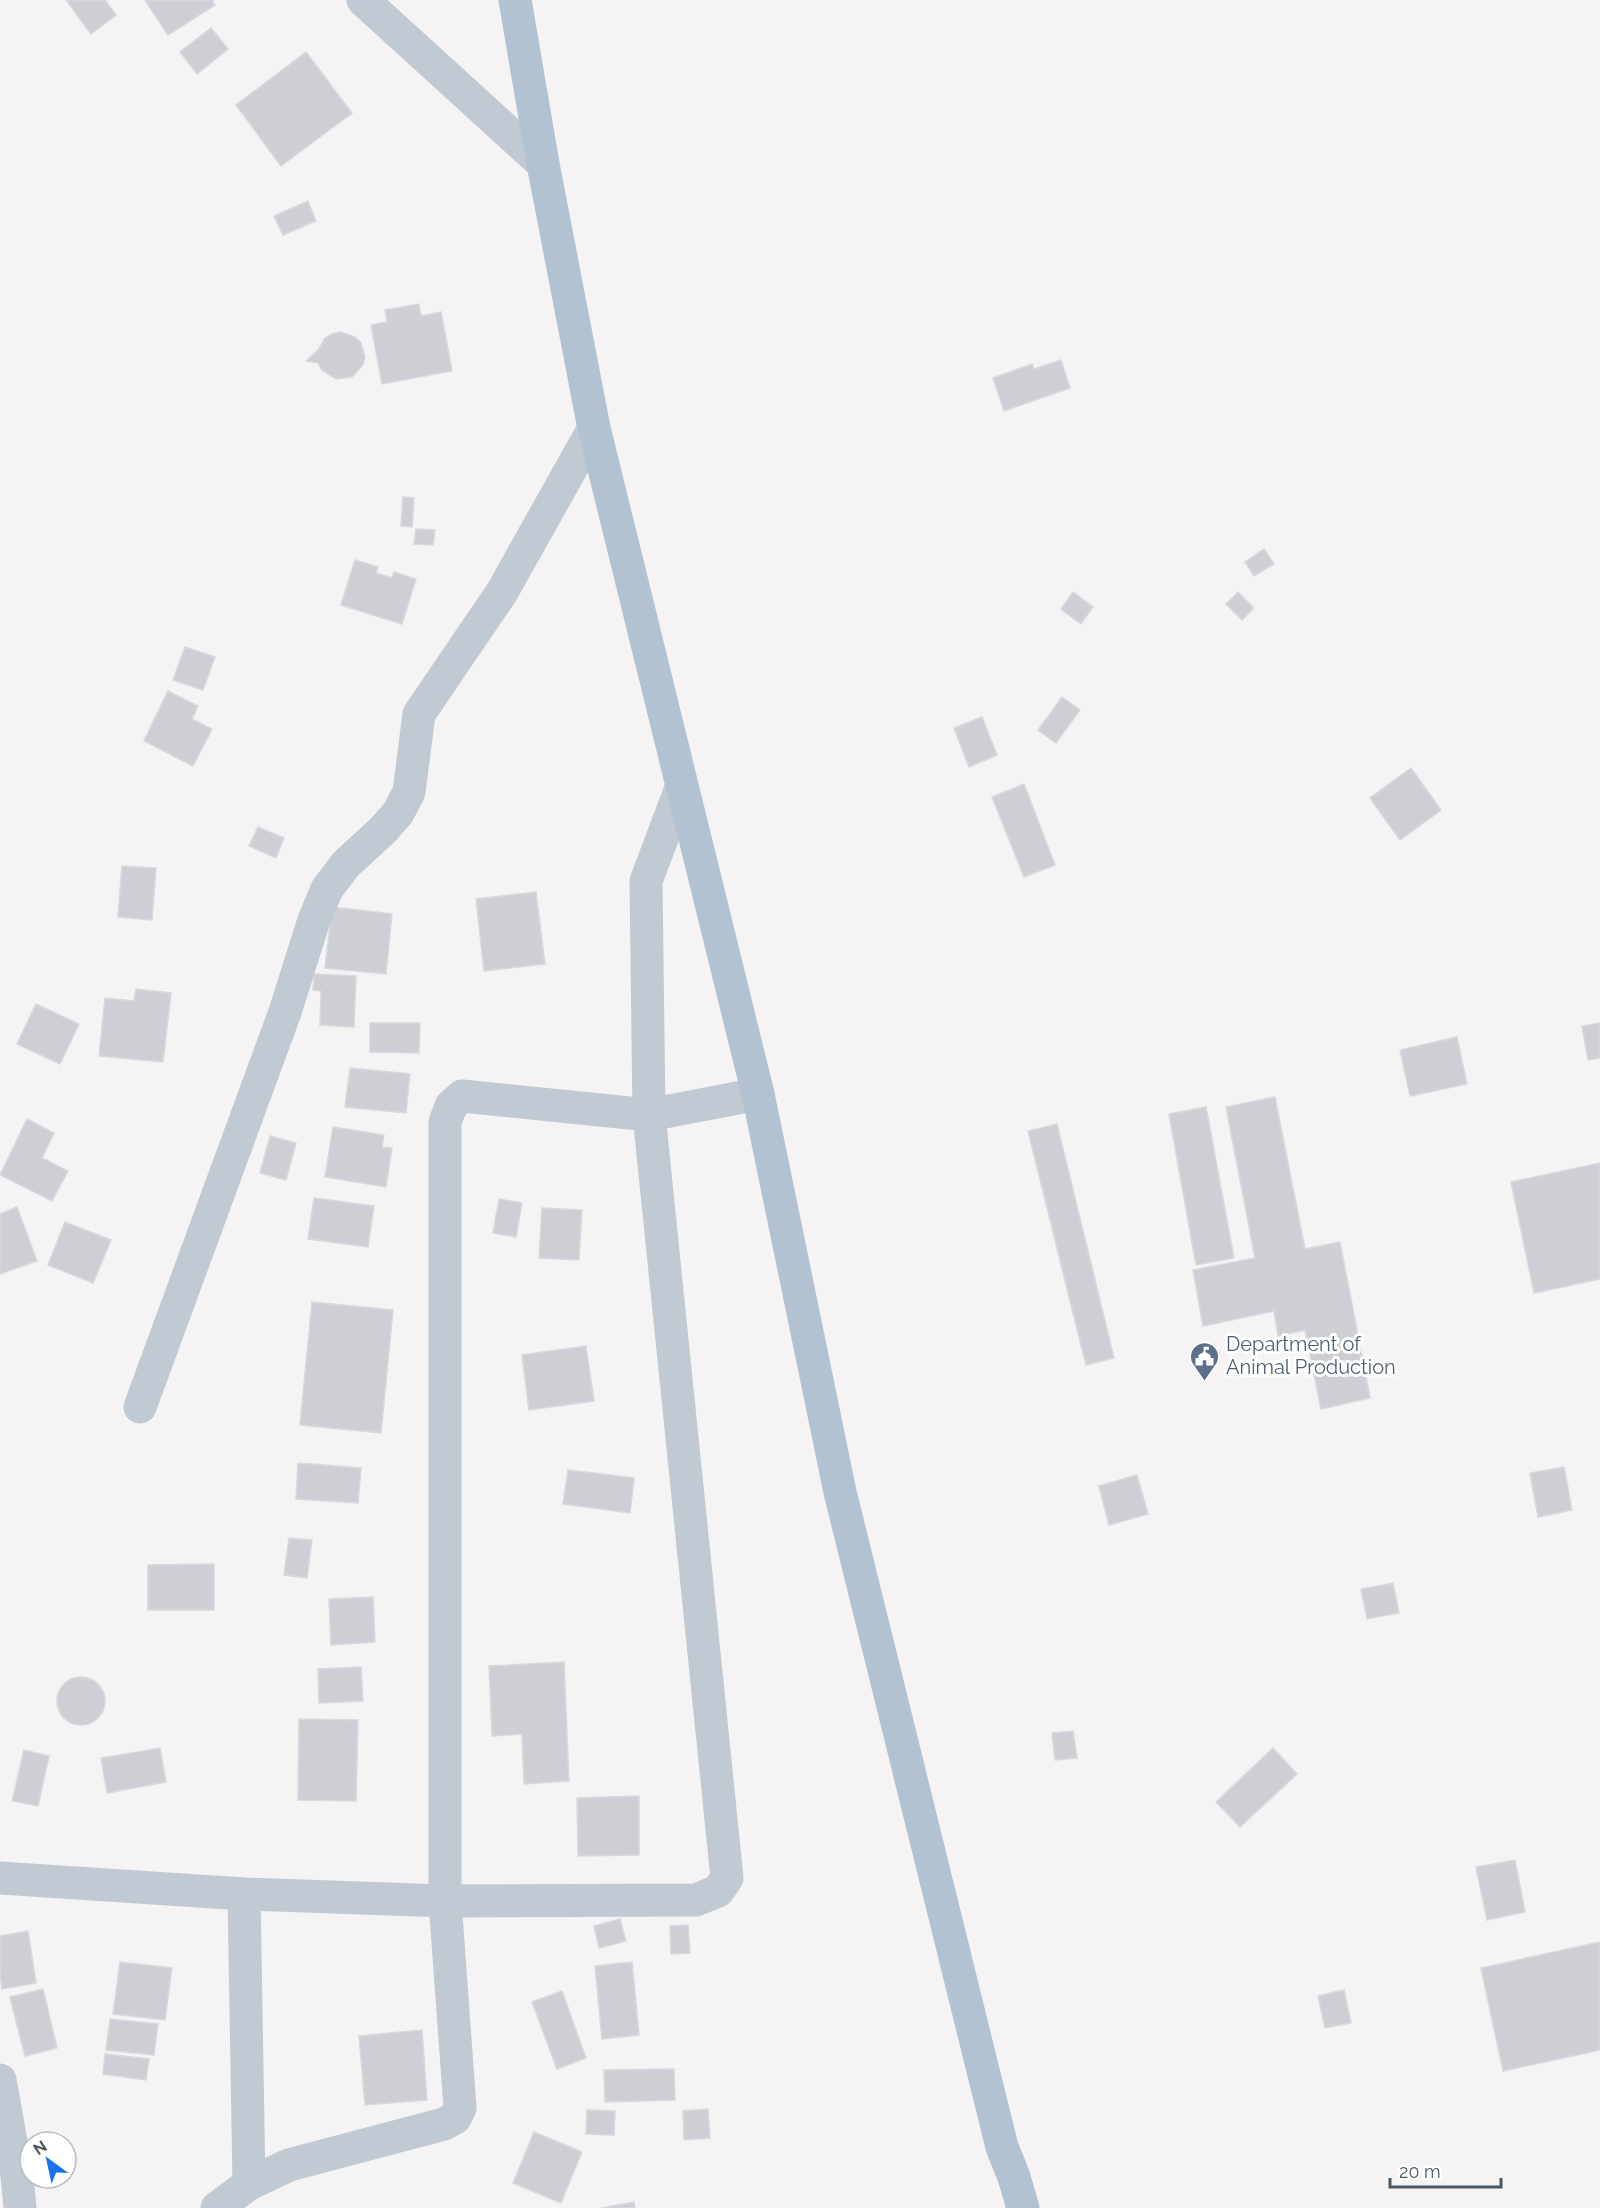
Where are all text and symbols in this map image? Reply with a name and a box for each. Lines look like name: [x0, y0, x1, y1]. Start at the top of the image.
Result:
place label: Department of Animal Production: [1226, 1332, 1396, 1379]
public building icon: Department of Animal Production: [1189, 1340, 1221, 1382]
north arrow: [18, 2130, 78, 2190]
text: N: [30, 2137, 50, 2159]
scale bar: [1390, 2151, 1501, 2189]
text: 20 m: [1399, 2161, 1441, 2182]

